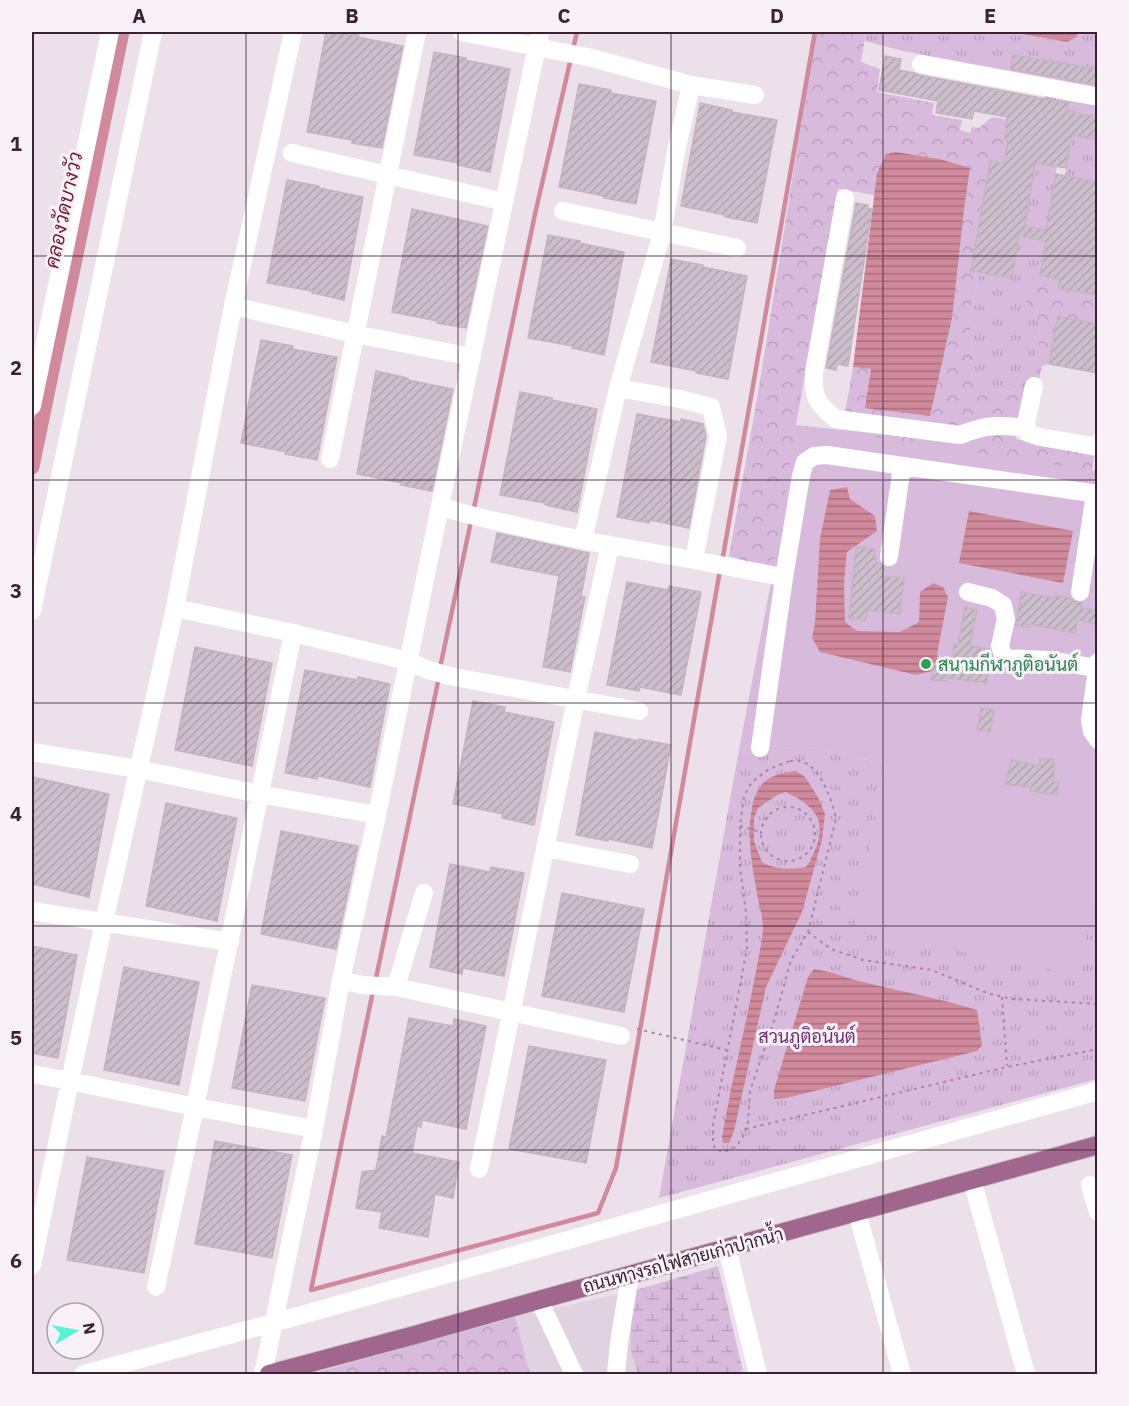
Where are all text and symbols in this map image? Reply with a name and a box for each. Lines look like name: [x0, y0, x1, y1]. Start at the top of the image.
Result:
text: A: [132, 2, 146, 29]
text: B: [345, 2, 359, 29]
text: C: [557, 2, 571, 29]
text: D: [770, 2, 784, 29]
text: E: [984, 2, 996, 29]
text: 1: [10, 130, 22, 157]
water label: คลองวัดบางวัว: [37, 149, 89, 271]
text: 2: [10, 354, 22, 381]
text: 3: [10, 577, 22, 604]
place label: สนามกีฬาภูติอนันต์: [938, 652, 1078, 678]
marker: สนามกีฬาภูติอนันต์: [919, 657, 933, 671]
text: 4: [10, 800, 22, 827]
text: 5: [10, 1024, 22, 1051]
park label: สวนภูติอนันต์: [758, 1024, 856, 1050]
street label: ถนนทางรถไฟสายเก่าปากน้ำ: [579, 1218, 786, 1298]
text: 6: [10, 1247, 22, 1274]
north arrow: [45, 1301, 105, 1361]
text: N: [79, 1321, 101, 1336]

